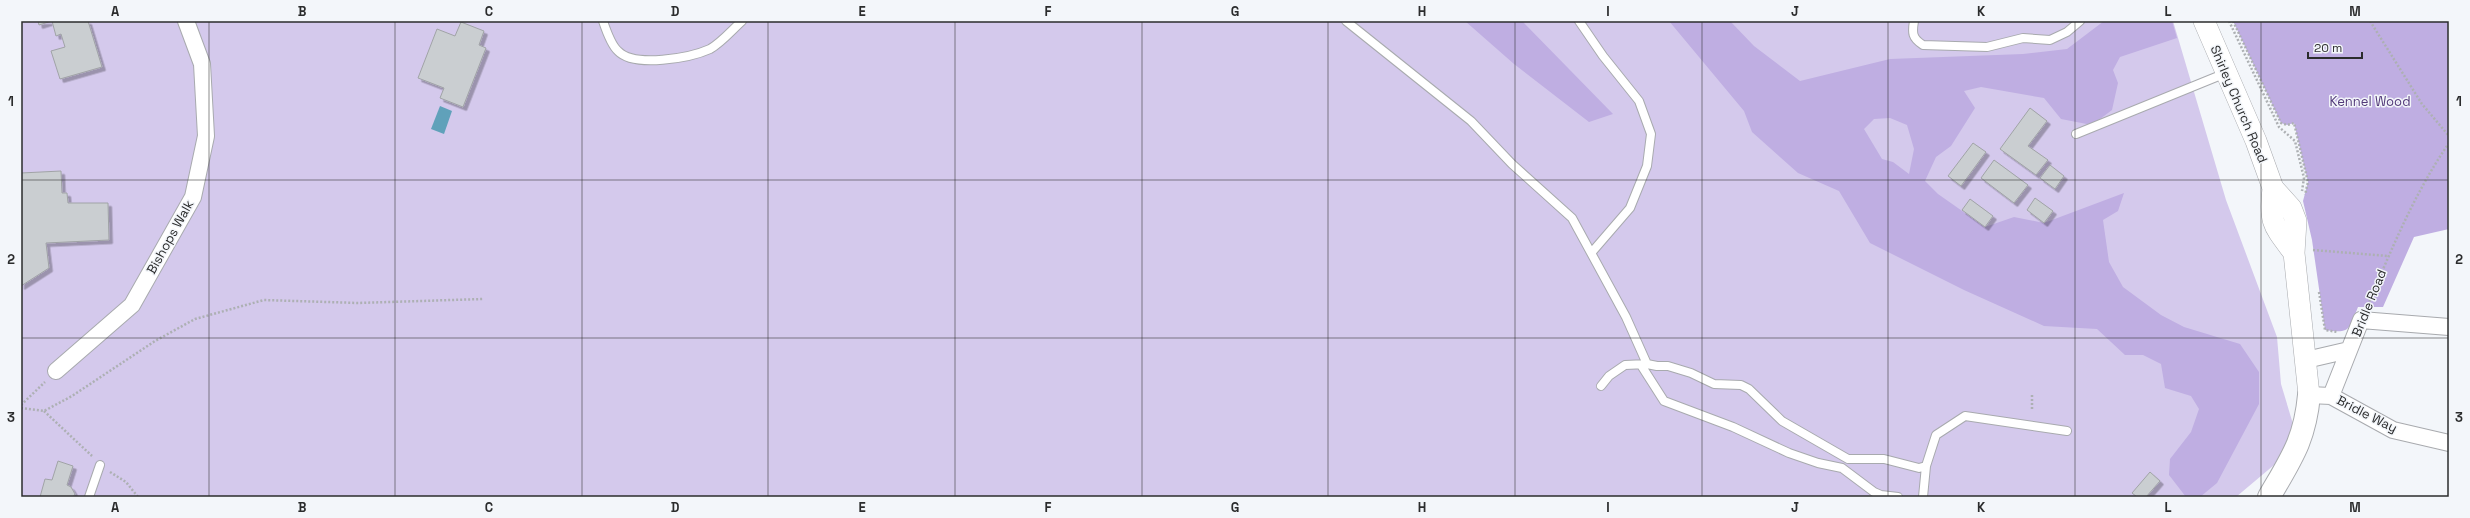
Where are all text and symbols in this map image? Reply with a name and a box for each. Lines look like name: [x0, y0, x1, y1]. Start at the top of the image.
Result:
text: A: [111, 3, 120, 20]
text: B: [298, 3, 307, 20]
text: C: [485, 3, 493, 20]
text: D: [671, 3, 680, 20]
text: E: [858, 3, 866, 20]
text: F: [1045, 3, 1052, 20]
text: G: [1231, 3, 1239, 20]
text: H: [1418, 3, 1426, 20]
text: I: [1606, 3, 1610, 20]
text: J: [1791, 3, 1799, 20]
text: K: [1977, 3, 1986, 20]
text: L: [2164, 3, 2172, 20]
text: M: [2349, 3, 2361, 20]
scale bar: [2308, 34, 2362, 60]
text: 20 m: [2314, 40, 2342, 56]
street label: Shirley Church Road: [2207, 43, 2271, 165]
text: 1: [8, 93, 14, 110]
park label: Kennel Wood: [2329, 93, 2411, 110]
text: 1: [2456, 93, 2462, 110]
street label: Bishops Walk: [143, 197, 197, 277]
text: 2: [7, 251, 15, 268]
text: 2: [2455, 251, 2463, 268]
street label: Bridle Road: [2348, 267, 2390, 339]
street label: Bridle Way: [2334, 392, 2400, 436]
text: 3: [7, 409, 15, 426]
text: 3: [2455, 409, 2463, 426]
text: A: [111, 499, 120, 516]
text: B: [298, 499, 307, 516]
text: C: [485, 499, 493, 516]
text: D: [671, 499, 680, 516]
text: E: [858, 499, 866, 516]
text: F: [1045, 499, 1052, 516]
text: G: [1231, 499, 1239, 516]
text: H: [1418, 499, 1426, 516]
text: I: [1606, 499, 1610, 516]
text: J: [1791, 499, 1799, 516]
text: K: [1977, 499, 1986, 516]
text: L: [2164, 499, 2172, 516]
text: M: [2349, 499, 2361, 516]

